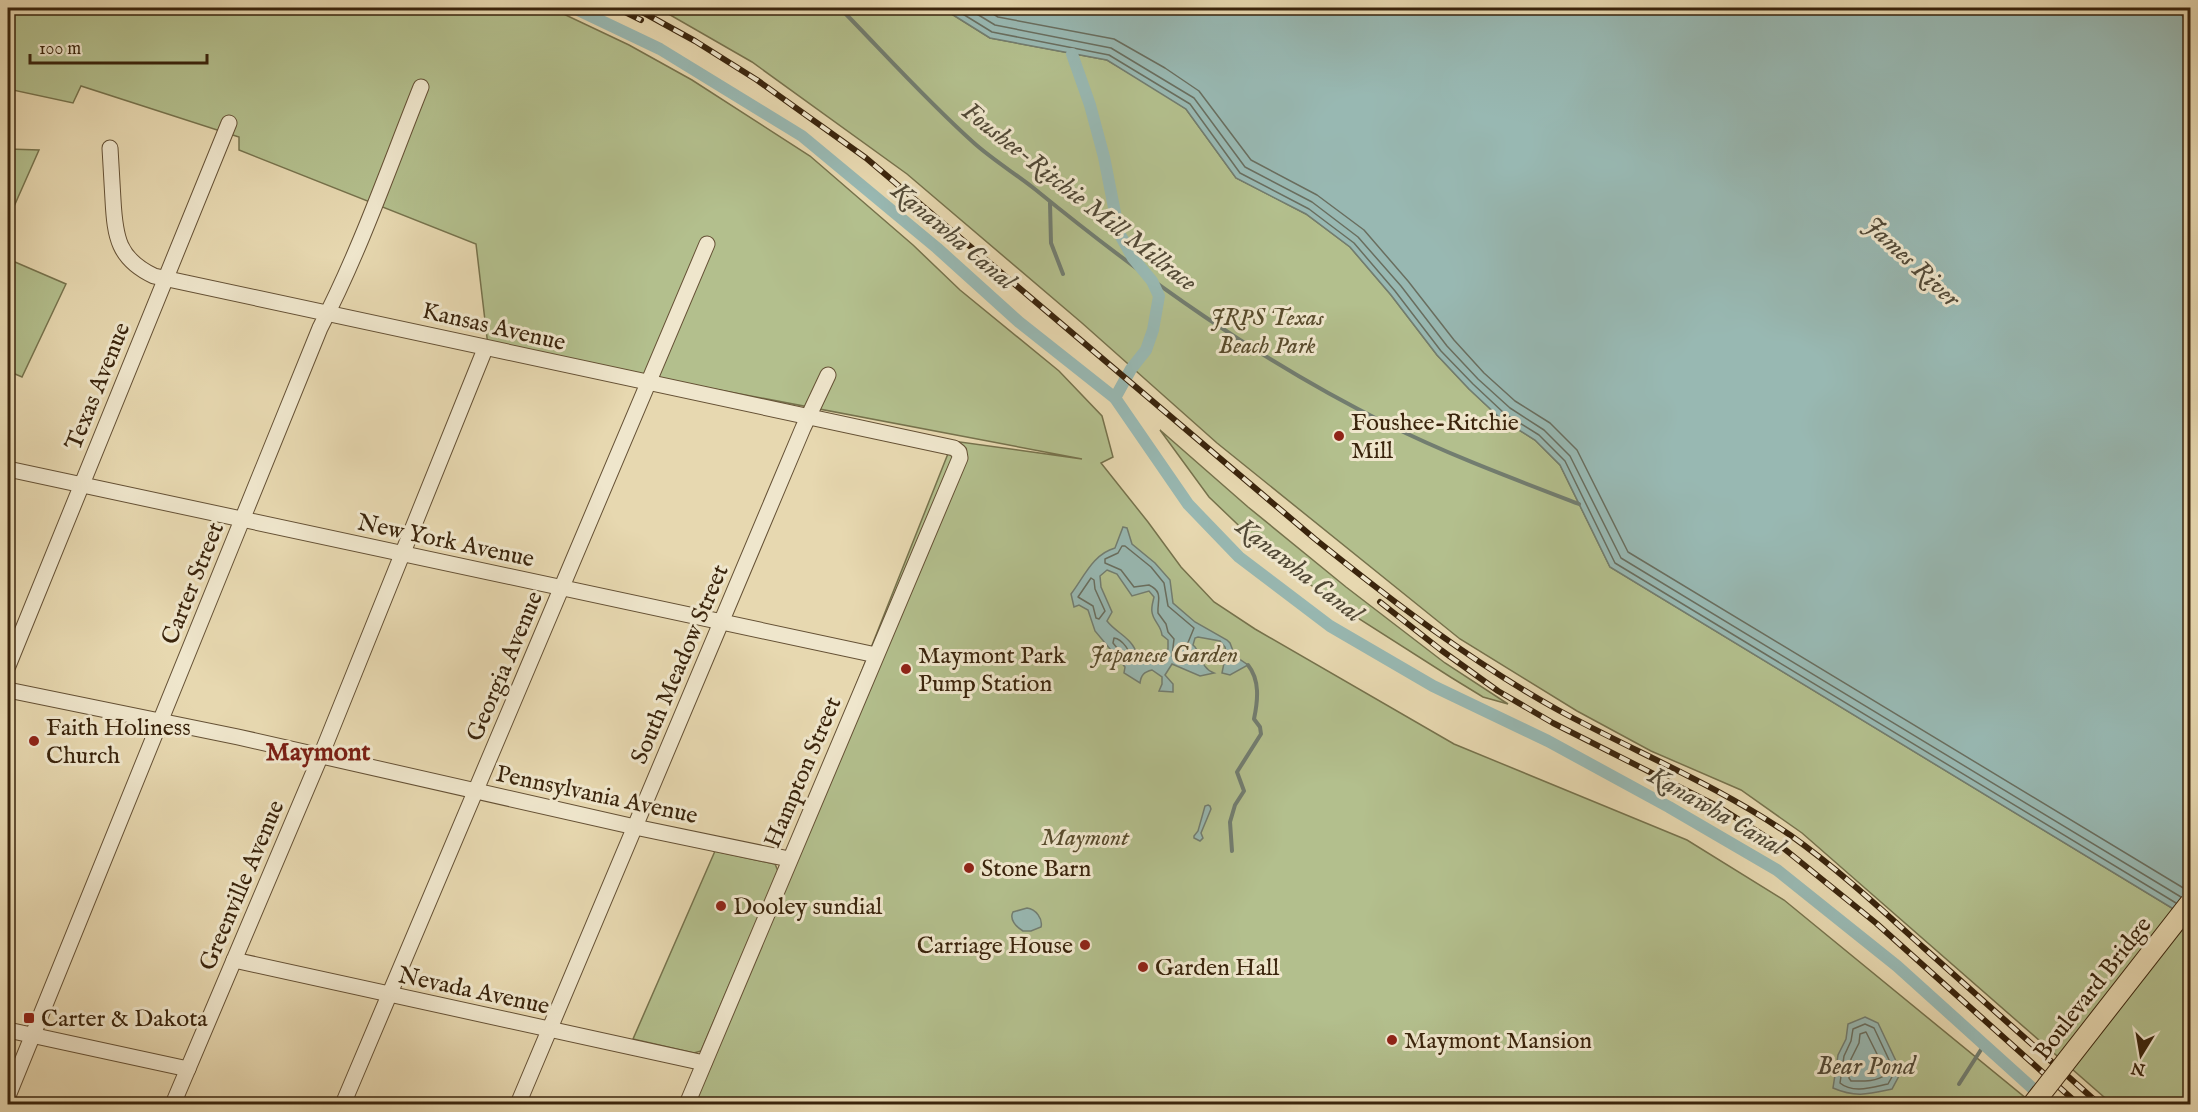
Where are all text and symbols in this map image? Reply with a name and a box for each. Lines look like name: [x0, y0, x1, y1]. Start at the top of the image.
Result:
scale bar: [30, 27, 207, 65]
text: 100 m: [39, 38, 81, 61]
water label: Foushee-Ritchie Mill Millrace: [955, 95, 1204, 299]
water label: Kanawha Canal: [883, 174, 1023, 299]
water label: James River: [1857, 209, 1968, 316]
street label: Kansas Avenue: [419, 296, 568, 359]
park label: JRPS Texas Beach Park: [1210, 303, 1325, 362]
street label: Texas Avenue: [59, 318, 138, 455]
place label: Foushee-Ritchie Mill: [1351, 408, 1519, 467]
marker: Foushee-Ritchie Mill: [1332, 429, 1346, 443]
street label: New York Avenue: [354, 508, 537, 575]
water label: Kanawha Canal: [1228, 510, 1371, 631]
street label: Carter Street: [155, 518, 232, 649]
street label: South Meadow Street: [624, 560, 736, 769]
street label: Georgia Avenue: [460, 587, 551, 746]
park label: Japanese Garden: [1090, 640, 1238, 671]
place label: Maymont Park Pump Station: [918, 641, 1066, 700]
marker: Maymont Park Pump Station: [899, 662, 913, 676]
street label: Hampton Street: [758, 692, 849, 853]
place label: Faith Holiness Church: [46, 713, 191, 772]
marker: Faith Holiness Church: [27, 734, 41, 748]
district label: Maymont: [266, 736, 370, 769]
water label: Kanawha Canal: [1641, 758, 1792, 865]
street label: Pennsylvania Avenue: [493, 759, 700, 832]
street label: Greenville Avenue: [193, 796, 292, 975]
park label: Maymont: [1041, 823, 1130, 854]
place label: Stone Barn: [981, 854, 1091, 885]
marker: Stone Barn: [962, 861, 976, 875]
place label: Dooley sundial: [733, 892, 883, 923]
marker: Dooley sundial: [714, 899, 728, 913]
street label: Boulevard Bridge: [2027, 911, 2159, 1067]
place label: Carriage House: [917, 931, 1073, 962]
marker: Carriage House: [1078, 938, 1092, 952]
place label: Garden Hall: [1155, 953, 1280, 984]
street label: Nevada Avenue: [395, 960, 552, 1023]
marker: Garden Hall: [1136, 960, 1150, 974]
place label: Carter & Dakota: [41, 1004, 208, 1035]
marker: Carter & Dakota: [22, 1011, 36, 1025]
north arrow: [2111, 1025, 2171, 1085]
place label: Maymont Mansion: [1404, 1026, 1592, 1057]
marker: Maymont Mansion: [1385, 1033, 1399, 1047]
water label: Bear Pond: [1816, 1050, 1917, 1083]
text: N: [2130, 1057, 2148, 1079]

